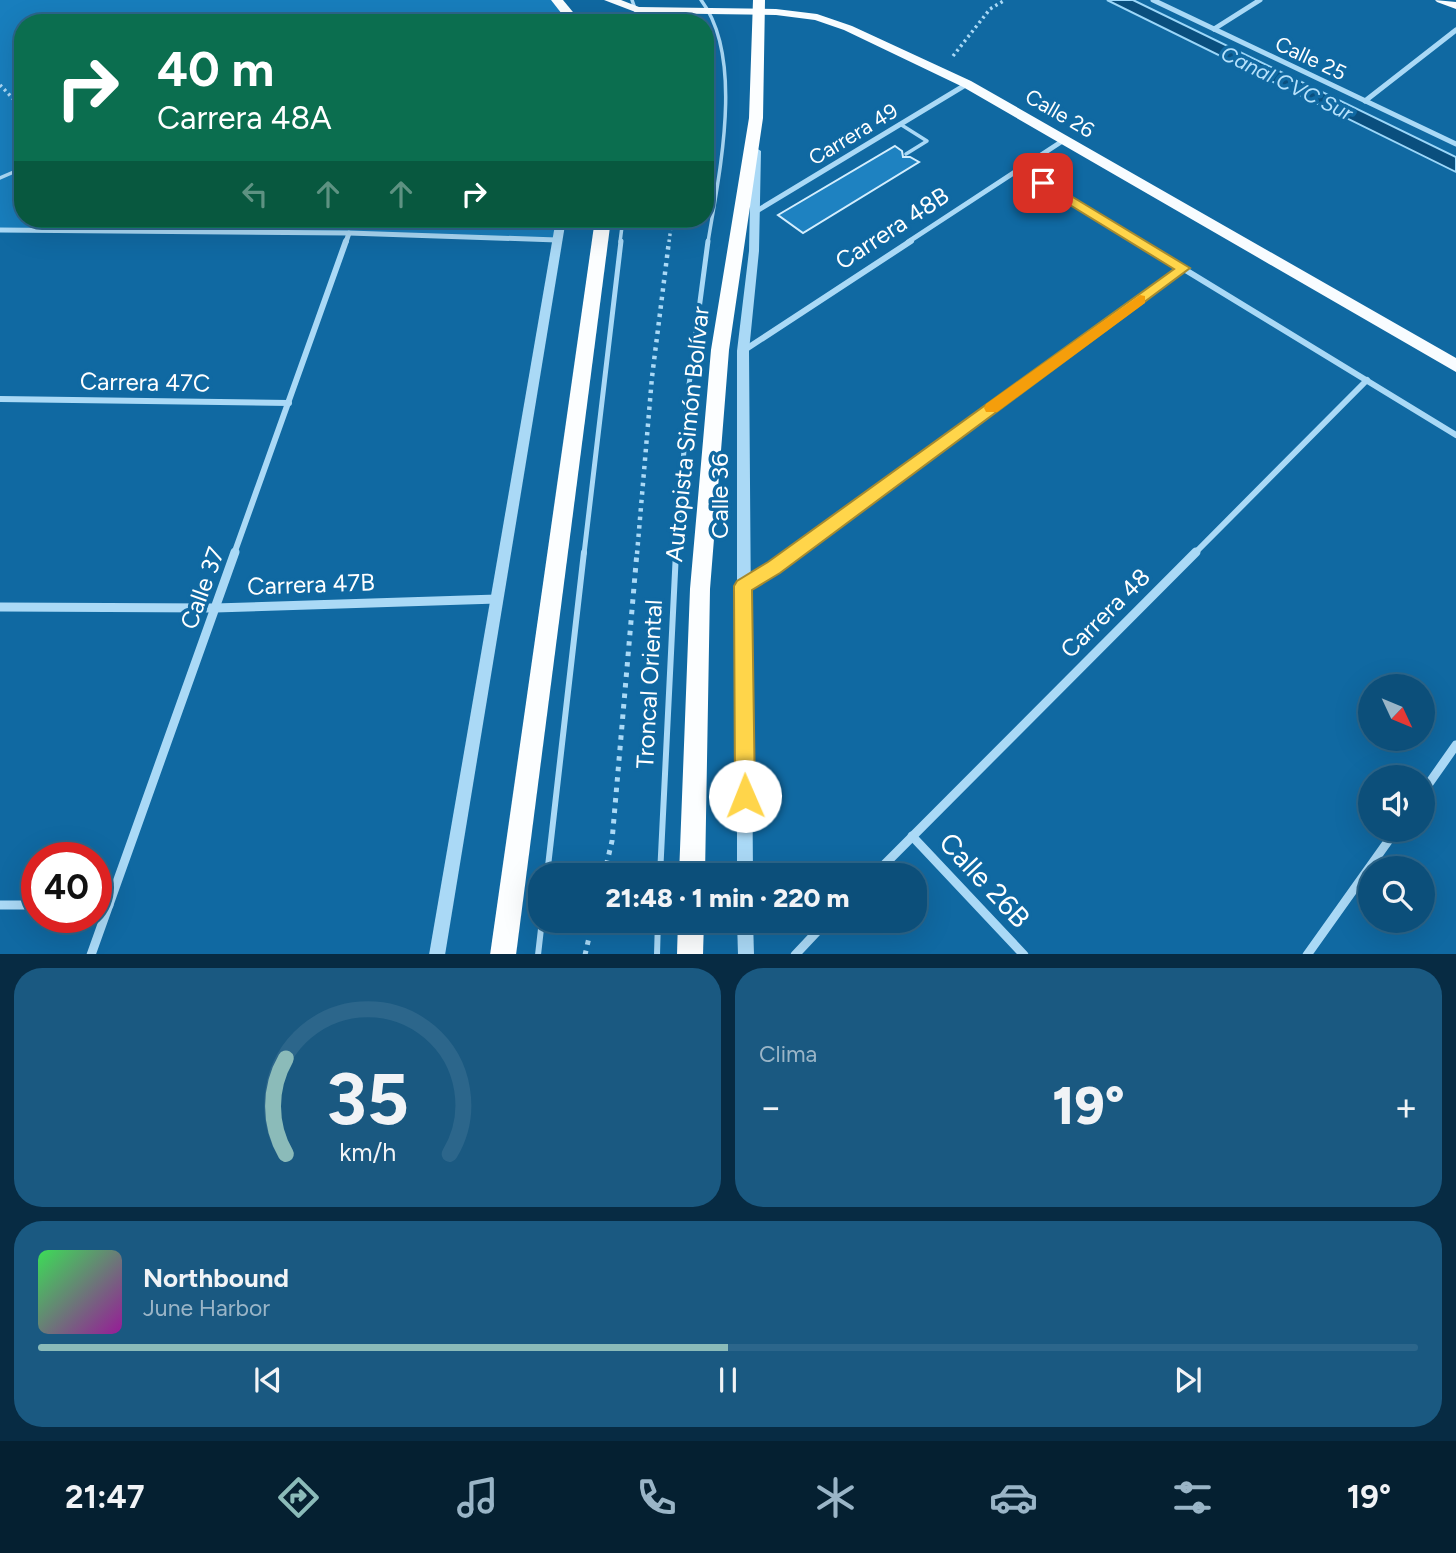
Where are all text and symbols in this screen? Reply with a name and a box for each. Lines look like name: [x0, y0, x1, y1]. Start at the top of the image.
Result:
street label: Calle 25: [1271, 31, 1351, 85]
text: 40 m: [157, 39, 274, 98]
water label: Canal CVC Sur: [1217, 40, 1358, 126]
icon: right: [42, 42, 133, 133]
street label: Calle 26: [1021, 83, 1099, 143]
street label: Carrera 49: [804, 98, 902, 170]
text: Carrera 48A: [157, 99, 332, 137]
pin: [1013, 153, 1073, 213]
icon: arrive: [1024, 164, 1062, 202]
icon: left: [236, 175, 274, 213]
icon: ahead: [309, 175, 347, 213]
icon: ahead: [382, 175, 420, 213]
icon: right: [455, 175, 493, 213]
street label: Carrera 48B: [830, 181, 954, 275]
street label: Autopista Simón Bolívar: [659, 305, 715, 563]
street label: Carrera 47C: [80, 366, 210, 398]
street label: Calle 36: [705, 453, 734, 539]
street label: Calle 37: [174, 543, 230, 633]
street label: Carrera 48: [1054, 562, 1156, 664]
street label: Carrera 47B: [247, 567, 375, 601]
street label: Troncal Oriental: [630, 599, 668, 769]
north arrow: [1358, 674, 1435, 751]
map controls: [1358, 674, 1435, 933]
position arrow: [708, 759, 782, 833]
button: sound: [1358, 765, 1435, 842]
street label: Calle 26B: [932, 825, 1038, 935]
speed limit sign: 40: [21, 842, 112, 933]
button: search: [1358, 856, 1435, 933]
text: 21:48 · 1 min · 220 m: [606, 882, 849, 914]
text: Clima: [759, 1040, 817, 1068]
text: 35: [326, 1055, 409, 1142]
text: 19°: [1052, 1075, 1125, 1137]
text: −: [759, 1084, 783, 1130]
text: +: [1394, 1084, 1418, 1130]
text: km/h: [339, 1136, 396, 1166]
text: Northbound: [143, 1262, 289, 1294]
text: June Harbor: [143, 1294, 270, 1322]
icon: previous: [249, 1361, 287, 1399]
icon: pause: [709, 1361, 747, 1399]
icon: next: [1169, 1361, 1207, 1399]
icon: directions: [274, 1473, 323, 1522]
icon: music: [453, 1473, 502, 1522]
icon: phone: [632, 1473, 681, 1522]
icon: climate: [811, 1473, 860, 1522]
icon: car: [989, 1473, 1038, 1522]
icon: filters: [1168, 1473, 1217, 1522]
text: 21:47: [65, 1478, 145, 1516]
text: 19°: [1347, 1478, 1391, 1516]

